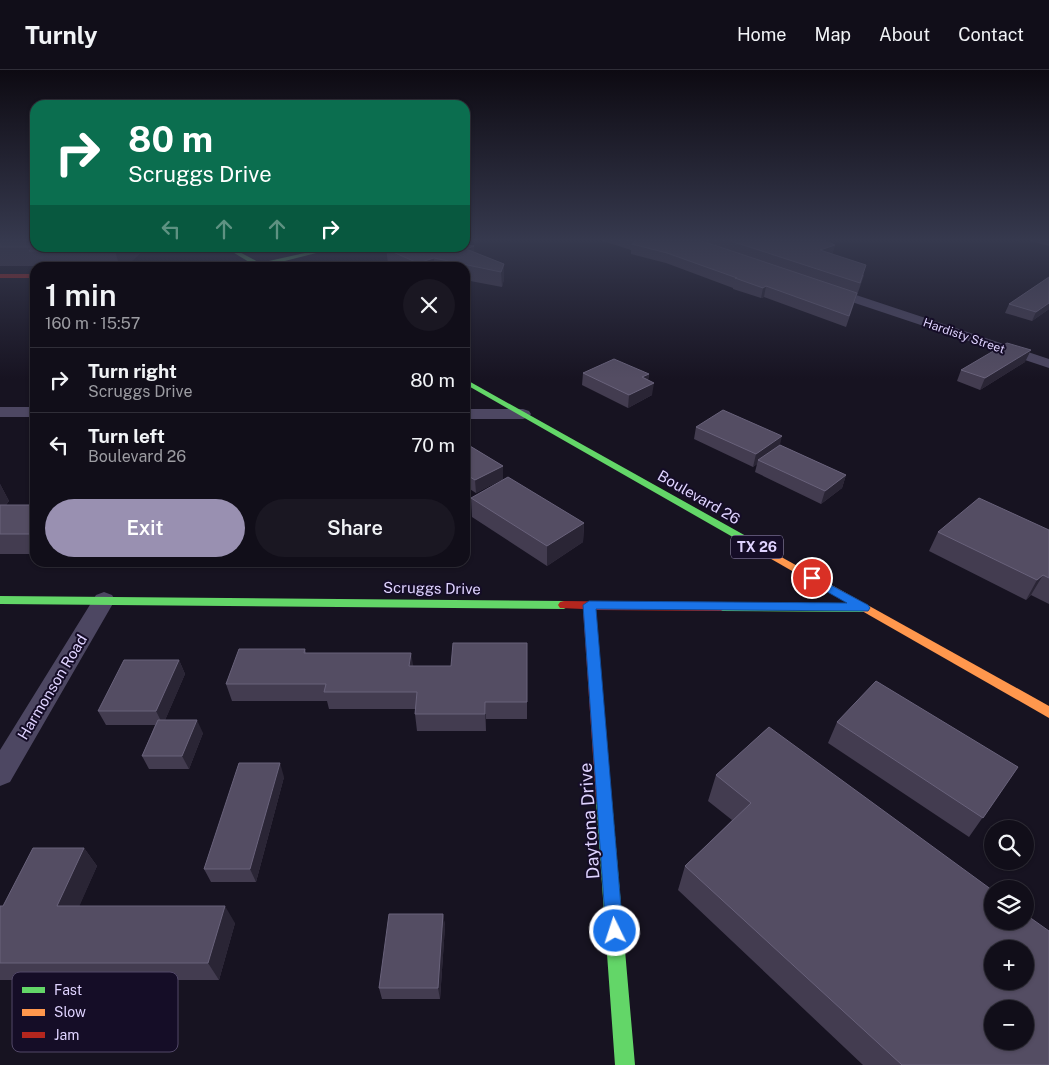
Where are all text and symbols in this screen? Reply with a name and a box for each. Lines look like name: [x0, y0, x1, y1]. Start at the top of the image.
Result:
text: Turnly: [25, 21, 98, 49]
text: Home: [737, 24, 787, 45]
text: Map: [815, 24, 851, 45]
text: About: [879, 24, 930, 45]
text: Contact: [958, 24, 1024, 45]
text: 80 m: [128, 119, 213, 160]
icon: right: [45, 120, 110, 185]
text: Scruggs Drive: [128, 161, 272, 187]
icon: left: [157, 215, 185, 243]
icon: ahead: [210, 215, 238, 243]
icon: ahead: [263, 215, 291, 243]
icon: right: [316, 215, 344, 243]
text: 1 min: [45, 277, 116, 313]
button: close: [403, 279, 455, 331]
text: 160 m · 15:57: [45, 314, 140, 333]
street label: Hardisty Street: [921, 315, 1007, 357]
text: Turn right: [88, 360, 177, 382]
icon: right: [45, 366, 73, 394]
text: 80 m: [410, 369, 455, 391]
text: Scruggs Drive: [88, 382, 192, 401]
text: Turn left: [88, 425, 165, 447]
icon: left: [45, 431, 73, 459]
text: 70 m: [411, 434, 455, 456]
text: Boulevard 26: [88, 447, 186, 466]
street label: Boulevard 26: [655, 467, 743, 527]
button: Exit: [45, 499, 245, 557]
button: Share: [255, 499, 455, 557]
road number: TX 26: [731, 536, 783, 558]
pin: [791, 557, 833, 599]
icon: arrive: [798, 564, 826, 592]
street label: Scruggs Drive: [383, 579, 481, 597]
street label: Harmonson Road: [14, 631, 90, 743]
street label: Daytona Drive: [574, 762, 604, 880]
map controls: [984, 820, 1034, 1050]
button: search: [984, 820, 1034, 870]
button: layers: [984, 880, 1034, 930]
position arrow: [588, 904, 640, 956]
button: +: [984, 940, 1034, 990]
legend: [12, 972, 178, 1052]
text: Fast: [54, 982, 82, 998]
button: −: [984, 1000, 1034, 1050]
text: Slow: [54, 1004, 86, 1020]
text: Jam: [54, 1027, 79, 1043]

